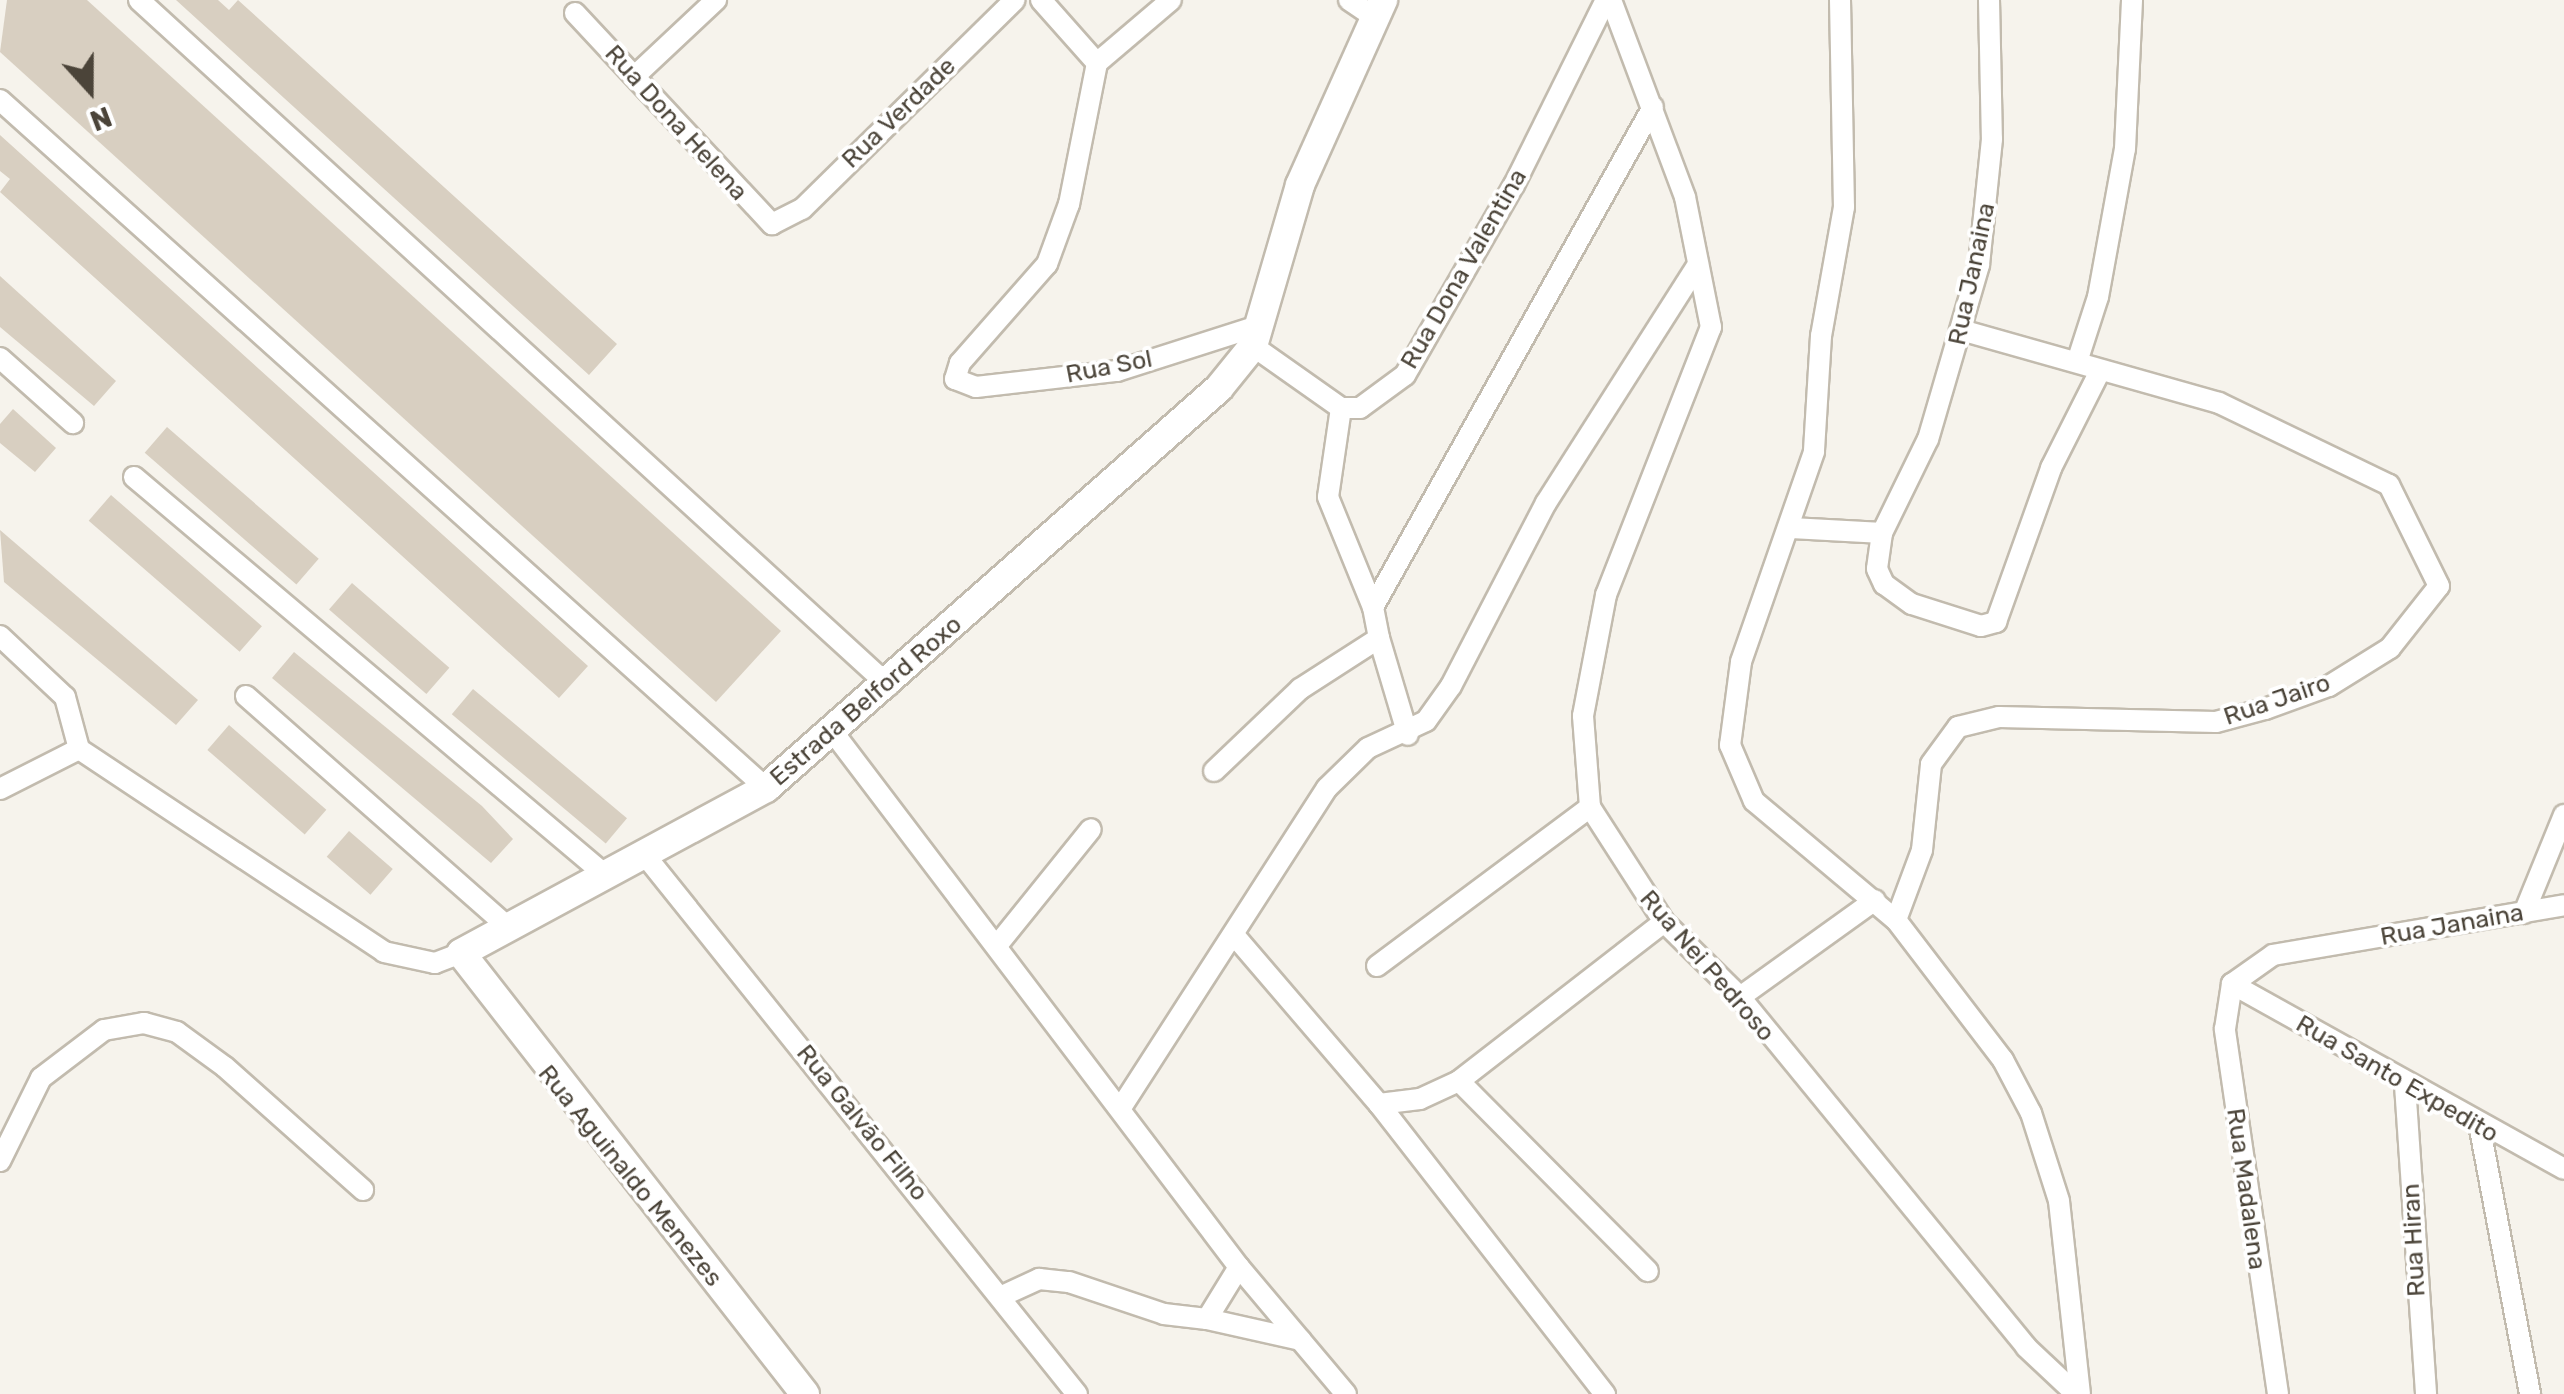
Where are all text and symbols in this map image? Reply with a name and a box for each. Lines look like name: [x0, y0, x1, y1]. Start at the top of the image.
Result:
street label: Rua Dona Helena: [598, 39, 754, 207]
north arrow: [40, 40, 140, 140]
street label: Rua Verdade: [836, 51, 962, 175]
text: N: [86, 99, 116, 137]
street label: Rua Dona Valentina: [1394, 163, 1534, 375]
street label: Rua Janaina: [1942, 200, 2002, 348]
street label: Rua Sol: [1063, 344, 1155, 390]
street label: Estrada Belford Roxo: [764, 610, 968, 792]
street label: Rua Jairo: [2220, 668, 2334, 732]
street label: Rua Nei Pedroso: [1633, 884, 1781, 1048]
street label: Rua Janaina: [2378, 898, 2526, 952]
street label: Rua Santo Expedito: [2291, 1009, 2503, 1149]
street label: Rua Galvão Filho: [790, 1039, 934, 1207]
street label: Rua Aguinaldo Menezes: [531, 1059, 729, 1293]
street label: Rua Madalena: [2220, 1106, 2272, 1272]
street label: Rua Hiran: [2396, 1183, 2432, 1297]

